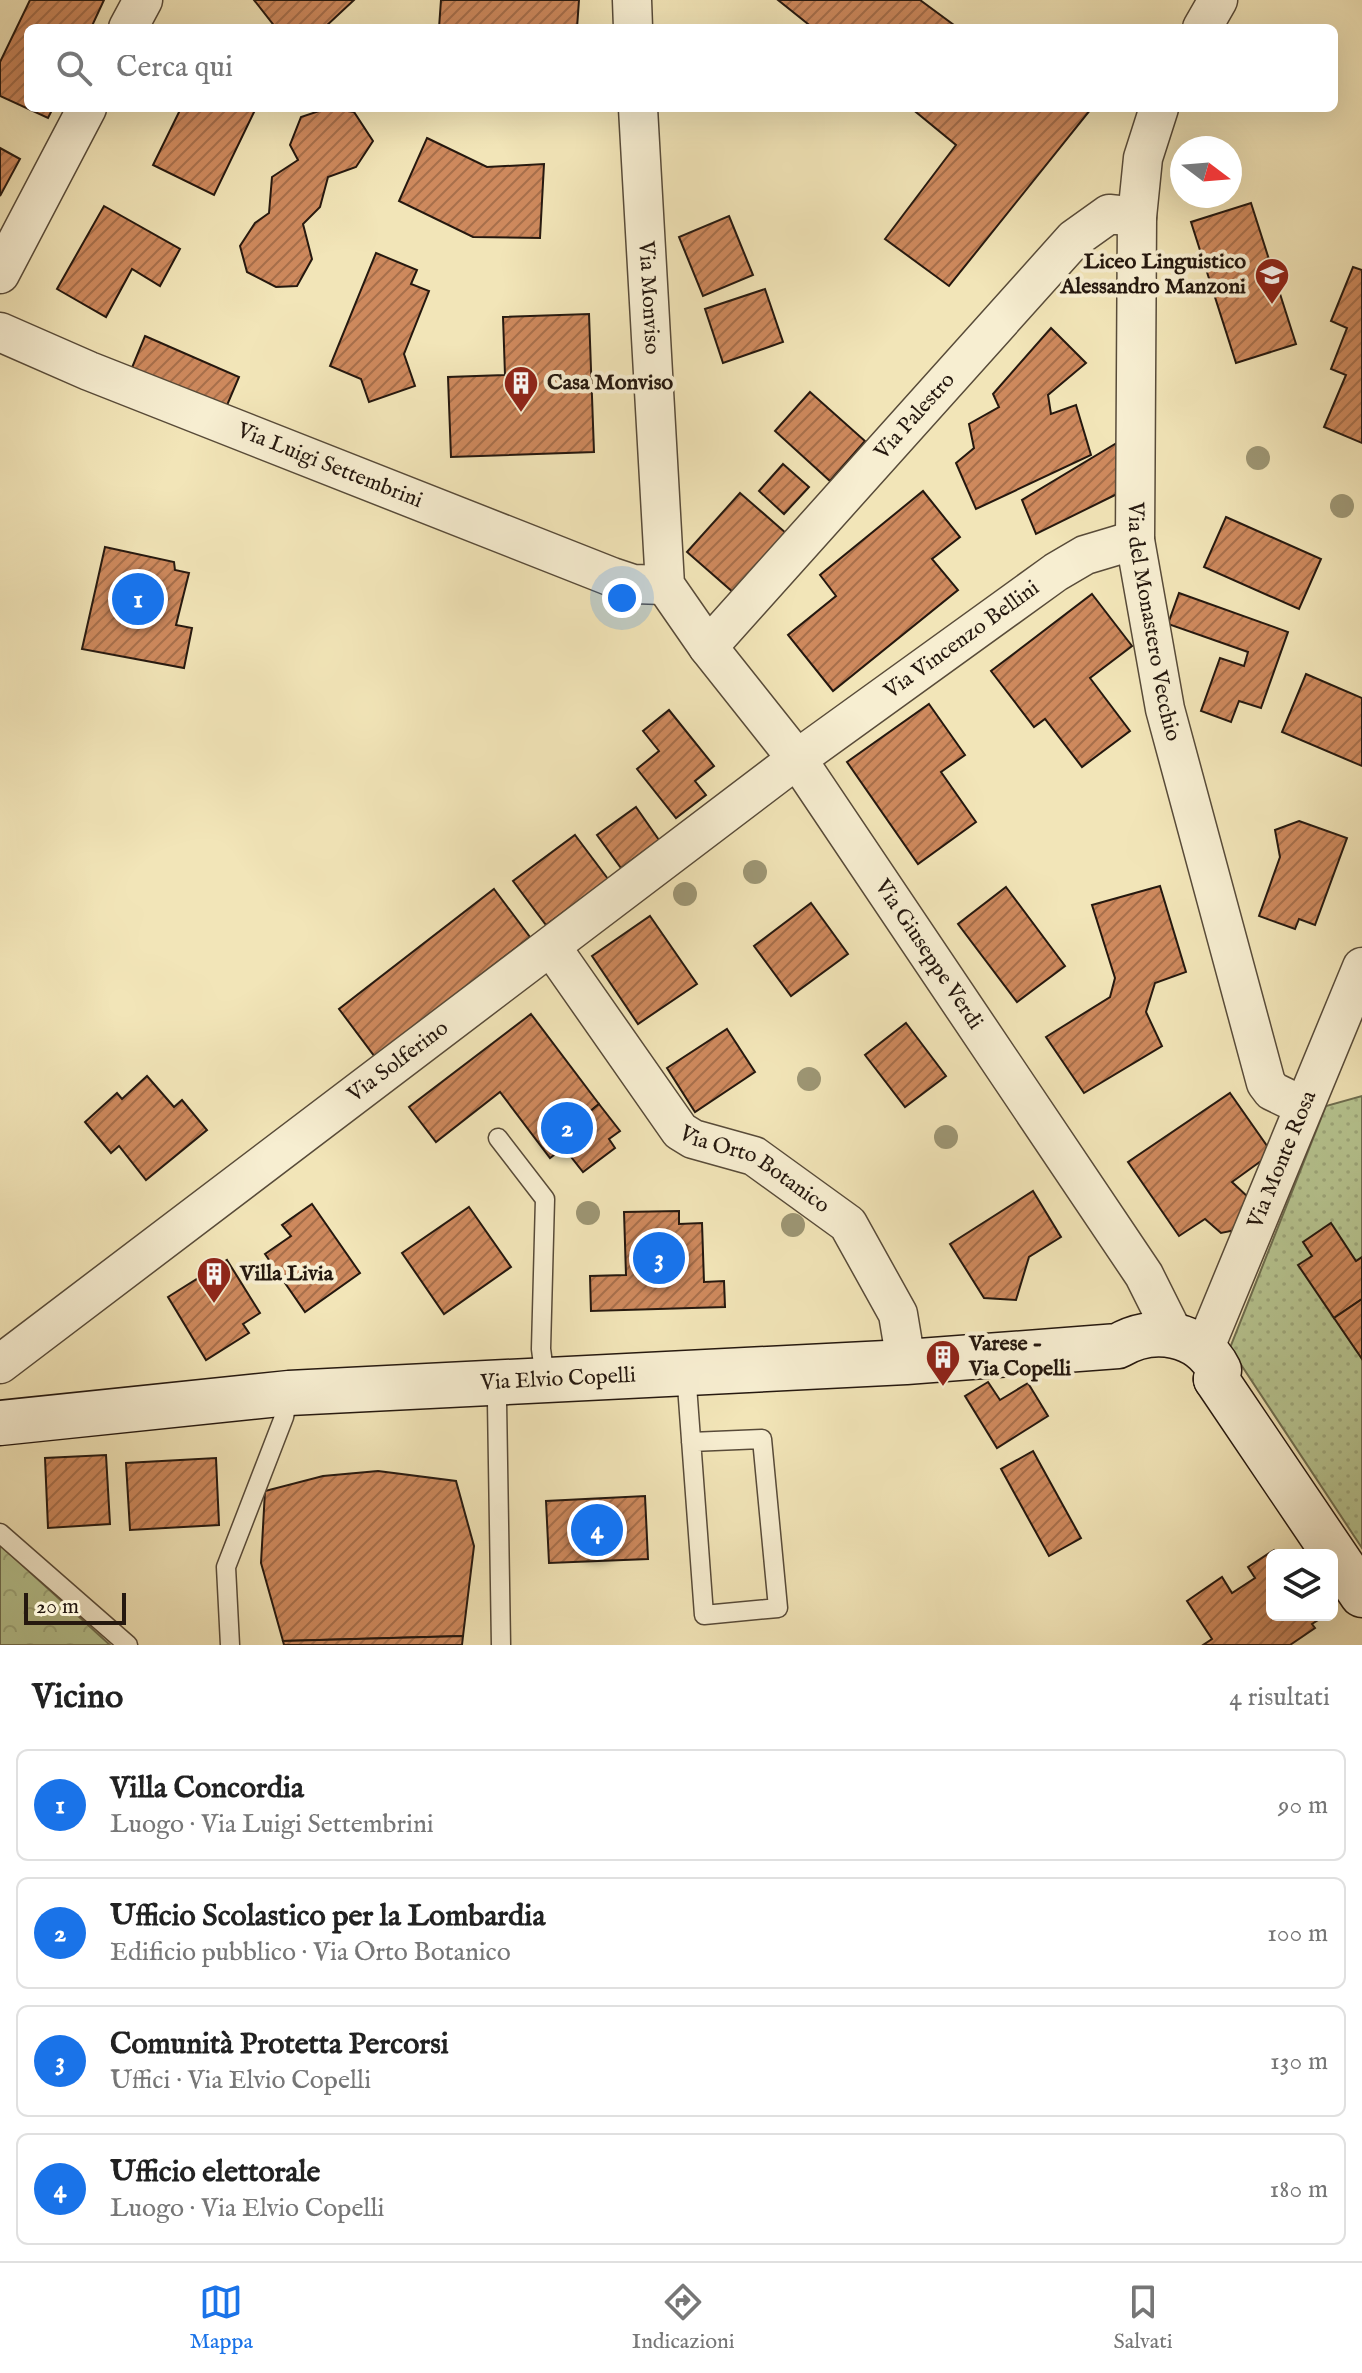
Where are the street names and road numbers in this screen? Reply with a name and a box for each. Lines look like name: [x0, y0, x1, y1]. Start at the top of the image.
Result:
street label: Via Monviso: [631, 239, 666, 355]
street label: Via Palestro: [868, 367, 962, 467]
street label: Via Luigi Settembrini: [232, 416, 427, 515]
street label: Via del Monastero Vecchio: [1121, 501, 1187, 744]
street label: Via Vincenzo Bellini: [878, 574, 1045, 706]
street label: Via Giuseppe Verdi: [868, 873, 989, 1035]
street label: Via Solferino: [341, 1014, 454, 1110]
street label: Via Monte Rosa: [1241, 1086, 1324, 1234]
street label: Via Orto Botanico: [673, 1119, 835, 1220]
street label: Via Elvio Copelli: [479, 1362, 637, 1397]

